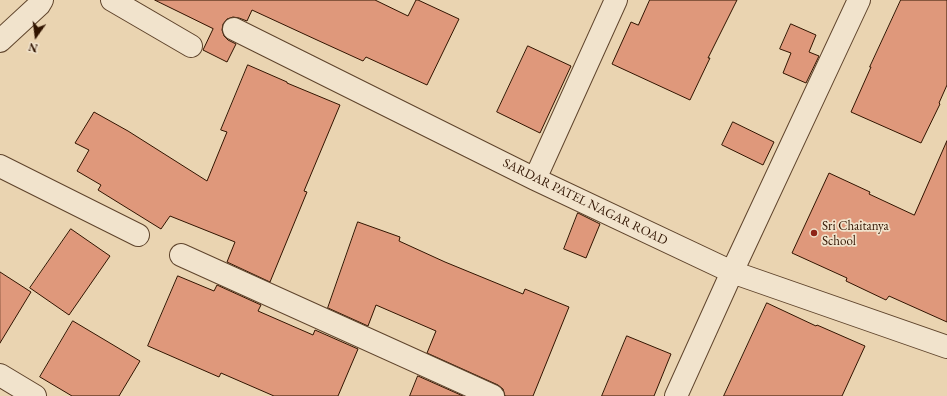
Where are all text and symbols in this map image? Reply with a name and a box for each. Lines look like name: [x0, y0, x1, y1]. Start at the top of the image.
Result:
north arrow: [16, 16, 56, 56]
text: N: [27, 40, 39, 56]
street label: SARDAR PATEL NAGAR ROAD: [500, 155, 670, 249]
place label: Sri Chaitanya School: [822, 218, 889, 249]
marker: Sri Chaitanya School: [809, 228, 819, 238]

